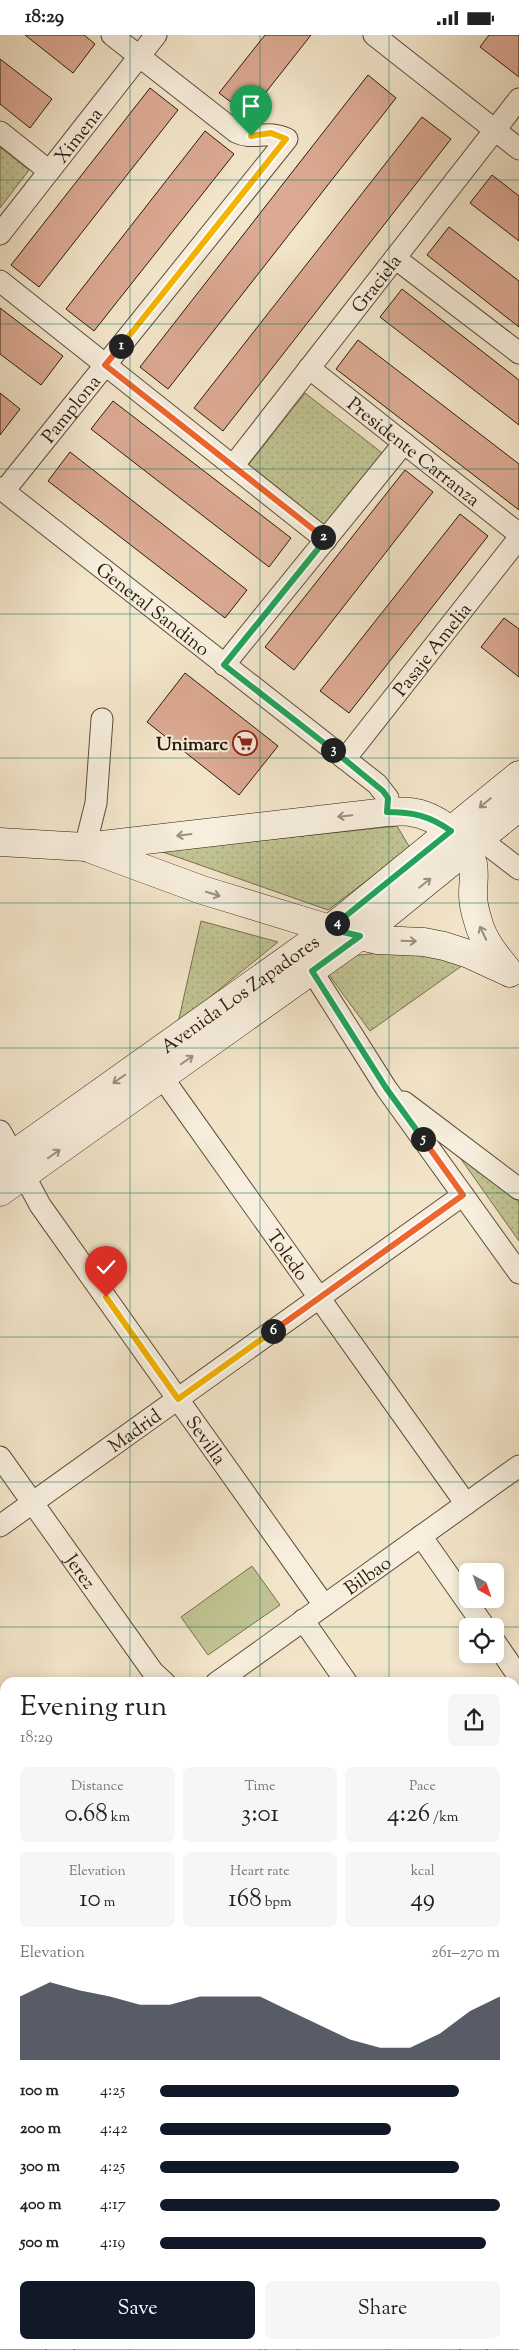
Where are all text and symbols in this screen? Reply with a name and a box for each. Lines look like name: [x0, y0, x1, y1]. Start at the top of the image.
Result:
text: 18:29: [25, 4, 64, 31]
pin: [230, 85, 272, 136]
icon: arrive: [237, 92, 265, 120]
street label: Ximena: [49, 103, 110, 170]
street label: Graciela: [346, 249, 409, 320]
pin: 1: [108, 333, 134, 359]
text: 1: [119, 336, 124, 356]
street label: Pamplona: [37, 370, 108, 450]
street label: Presidente Carranza: [340, 392, 485, 514]
pin: 2: [310, 525, 336, 549]
text: 2: [320, 527, 327, 547]
street label: General Sandino: [89, 557, 215, 664]
street label: Pasaje Amelia: [388, 598, 479, 703]
supermarket icon: Unimarc: [232, 730, 258, 756]
place label: Unimarc: [156, 732, 228, 759]
pin: 3: [320, 737, 346, 763]
text: 3: [331, 740, 336, 760]
one-way arrow: [479, 798, 492, 809]
one-way arrow: [338, 811, 354, 821]
one-way arrow: [176, 830, 192, 840]
one-way arrow: [419, 878, 432, 889]
one-way arrow: [204, 889, 220, 899]
pin: 4: [324, 911, 350, 935]
text: 4: [334, 913, 341, 933]
one-way arrow: [477, 926, 487, 941]
street label: Avenida Los Zapadores: [156, 930, 326, 1061]
one-way arrow: [400, 937, 416, 946]
one-way arrow: [179, 1054, 193, 1065]
one-way arrow: [112, 1074, 126, 1084]
pin: 5: [410, 1127, 436, 1151]
text: 5: [421, 1129, 426, 1149]
one-way arrow: [47, 1149, 61, 1159]
street label: Toledo: [259, 1225, 314, 1287]
pin: [85, 1246, 127, 1297]
icon: check: [92, 1253, 120, 1281]
pin: 6: [260, 1319, 286, 1343]
text: 6: [270, 1321, 277, 1341]
street label: Madrid: [104, 1404, 168, 1460]
street label: Sevilla: [178, 1411, 232, 1472]
street label: Jerez: [57, 1549, 101, 1596]
street label: Bilbao: [340, 1551, 398, 1603]
north arrow: [459, 1563, 504, 1607]
map controls: [459, 1563, 504, 1663]
button: locate: [459, 1618, 504, 1663]
text: Evening run: [20, 1688, 167, 1728]
button: share: [448, 1694, 500, 1746]
text: 18:29: [20, 1727, 53, 1750]
text: Distance: [71, 1777, 124, 1797]
text: Time: [244, 1777, 276, 1797]
text: Pace: [409, 1777, 436, 1797]
text: 0.68: [65, 1797, 108, 1833]
text: 3:01: [241, 1797, 279, 1833]
text: 4:26: [387, 1797, 430, 1833]
text: km: [108, 1808, 130, 1828]
text: /km: [430, 1808, 458, 1828]
text: Elevation: [69, 1862, 126, 1882]
text: Heart rate: [230, 1862, 290, 1882]
text: kcal: [411, 1862, 435, 1882]
text: 10: [79, 1882, 101, 1918]
text: 168: [228, 1882, 262, 1918]
text: 49: [410, 1882, 435, 1918]
text: m: [101, 1893, 115, 1913]
text: bpm: [262, 1893, 292, 1913]
text: Elevation: [20, 1942, 85, 1965]
text: 261–270 m: [431, 1942, 500, 1965]
text: 100 m: [20, 2080, 59, 2103]
text: 4:25: [100, 2080, 125, 2103]
text: 200 m: [20, 2118, 61, 2141]
text: 4:42: [100, 2118, 128, 2141]
text: 300 m: [20, 2156, 60, 2179]
text: 4:25: [100, 2156, 125, 2179]
text: 400 m: [20, 2194, 62, 2217]
text: 4:17: [100, 2194, 126, 2217]
text: 500 m: [20, 2232, 59, 2255]
text: 4:19: [100, 2232, 125, 2255]
button: Save: [20, 2281, 255, 2339]
button: Share: [265, 2281, 500, 2339]

